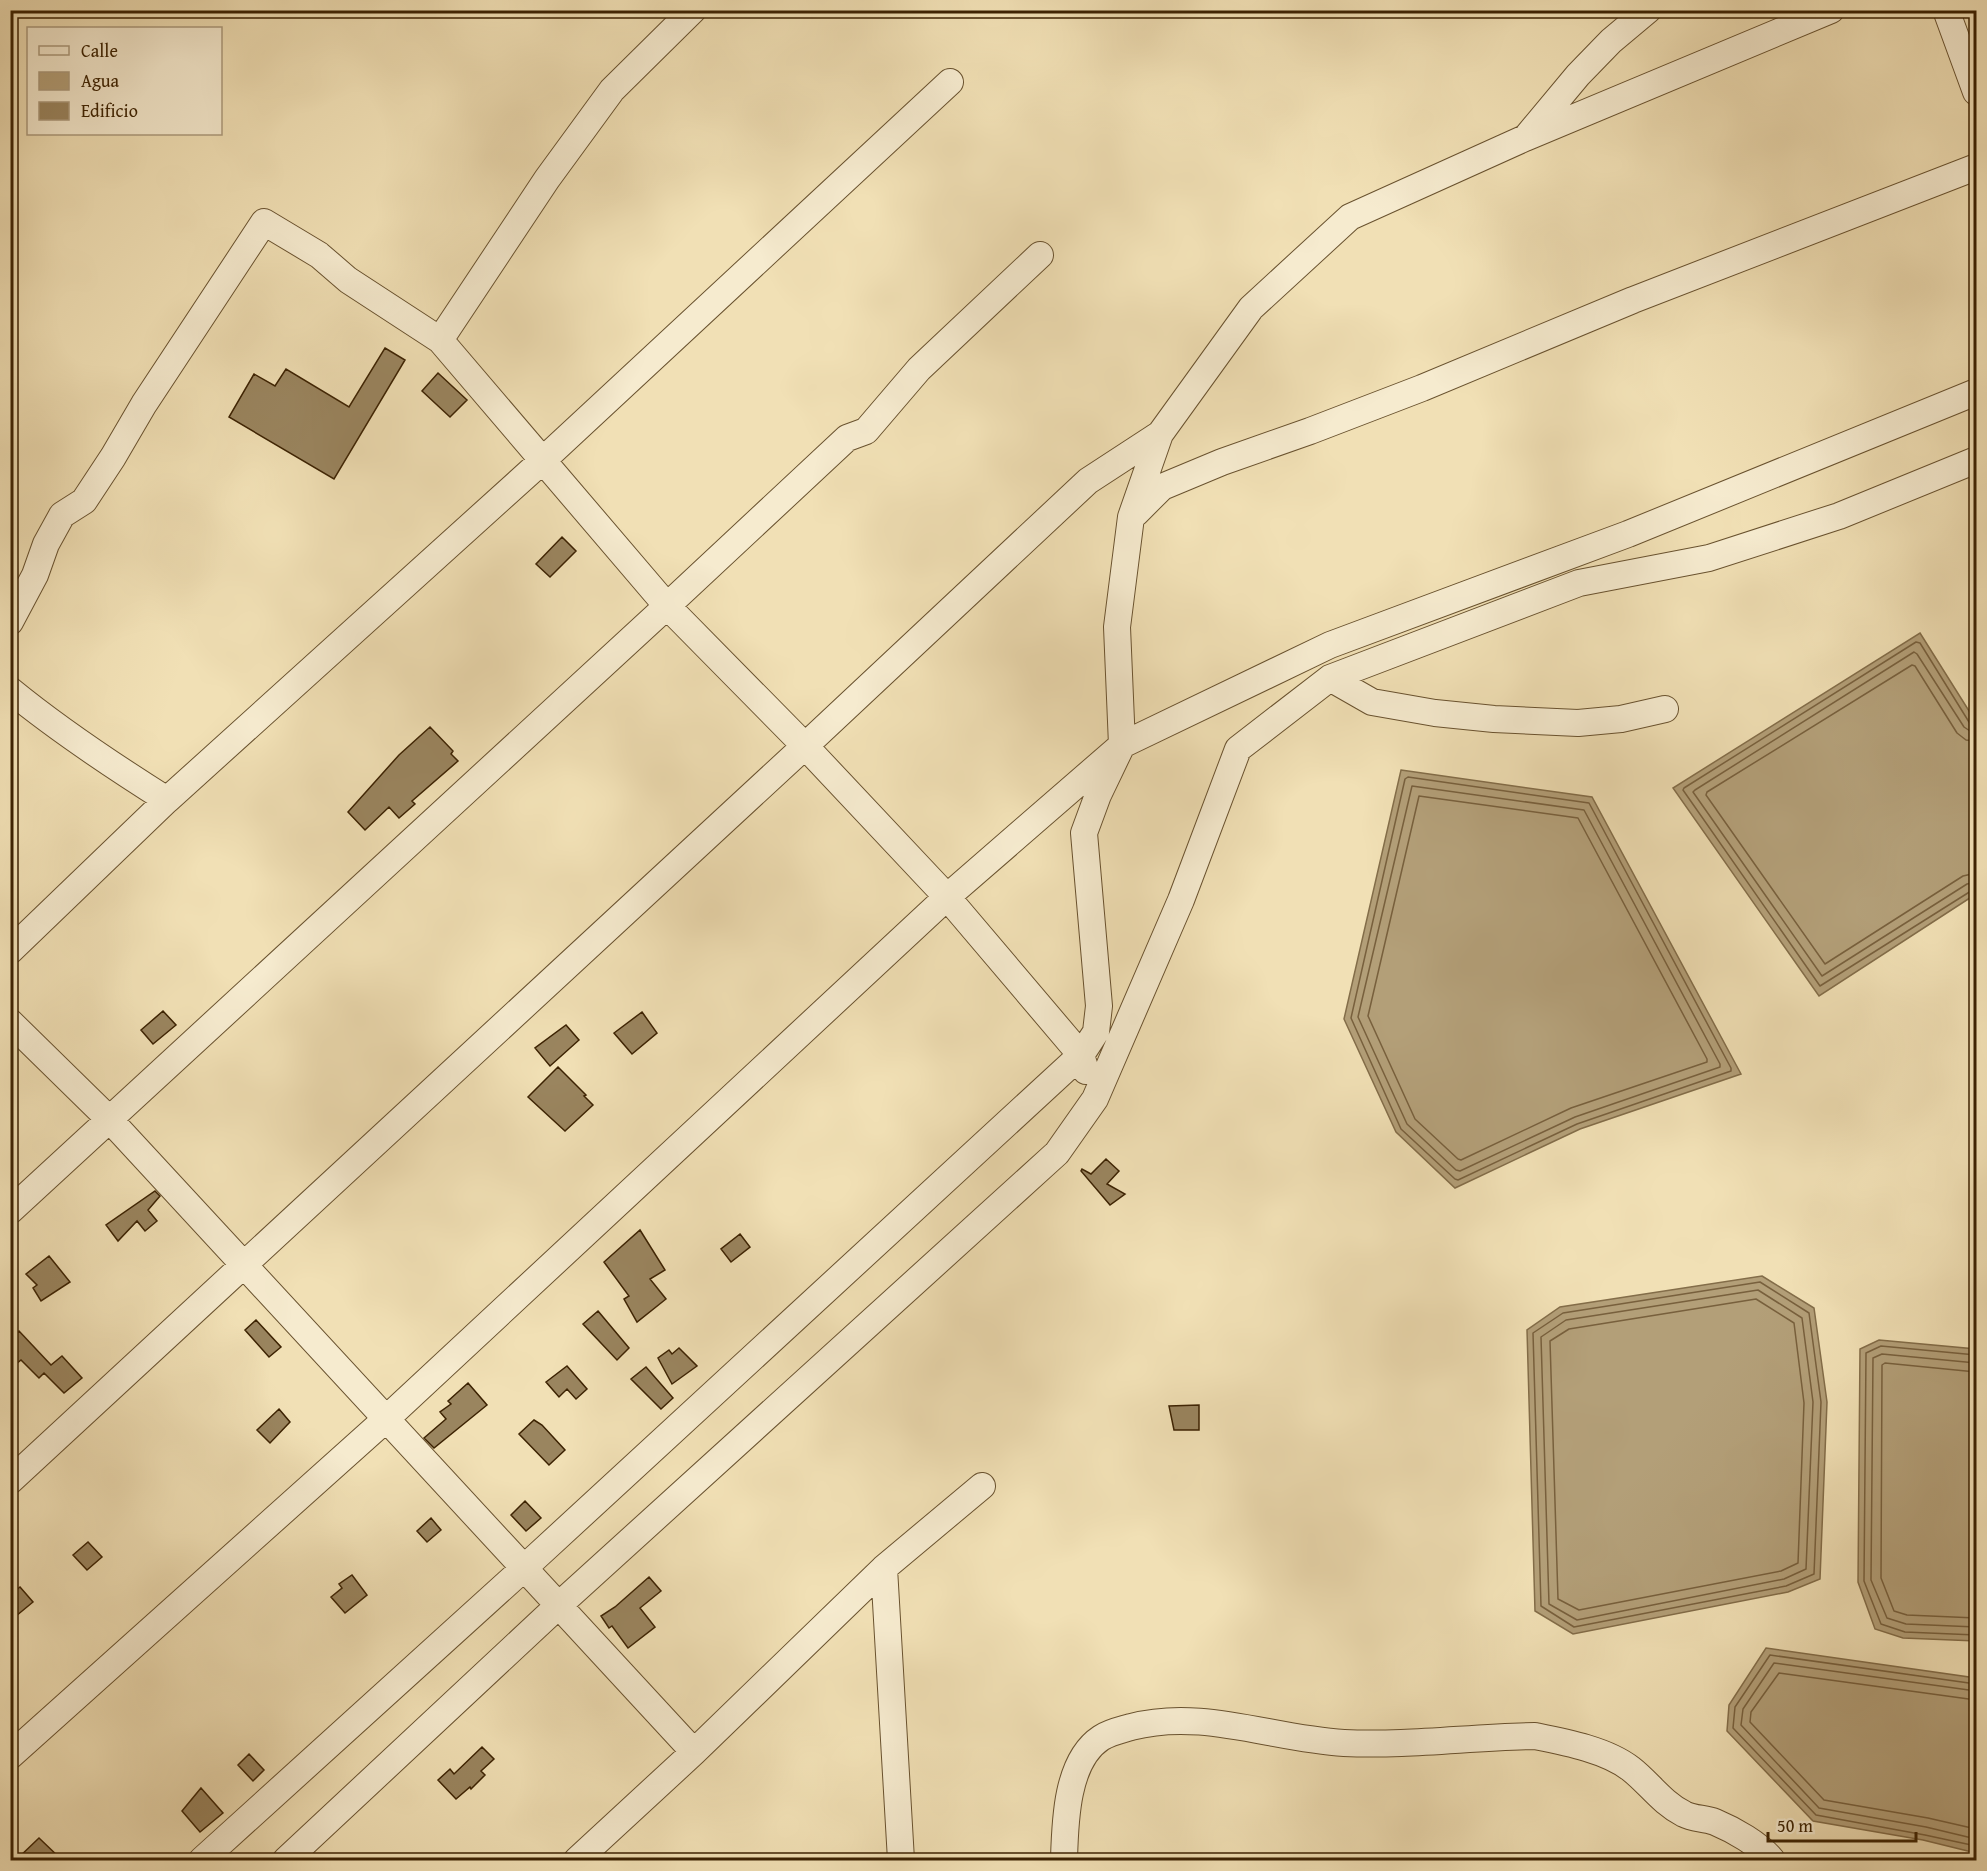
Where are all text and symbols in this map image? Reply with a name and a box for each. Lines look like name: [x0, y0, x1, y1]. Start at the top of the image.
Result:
legend: [27, 27, 222, 135]
text: Calle: [81, 37, 118, 64]
text: Agua: [81, 67, 120, 94]
text: Edificio: [81, 97, 138, 124]
scale bar: [1768, 1805, 1916, 1843]
text: 50 m: [1777, 1812, 1813, 1839]

